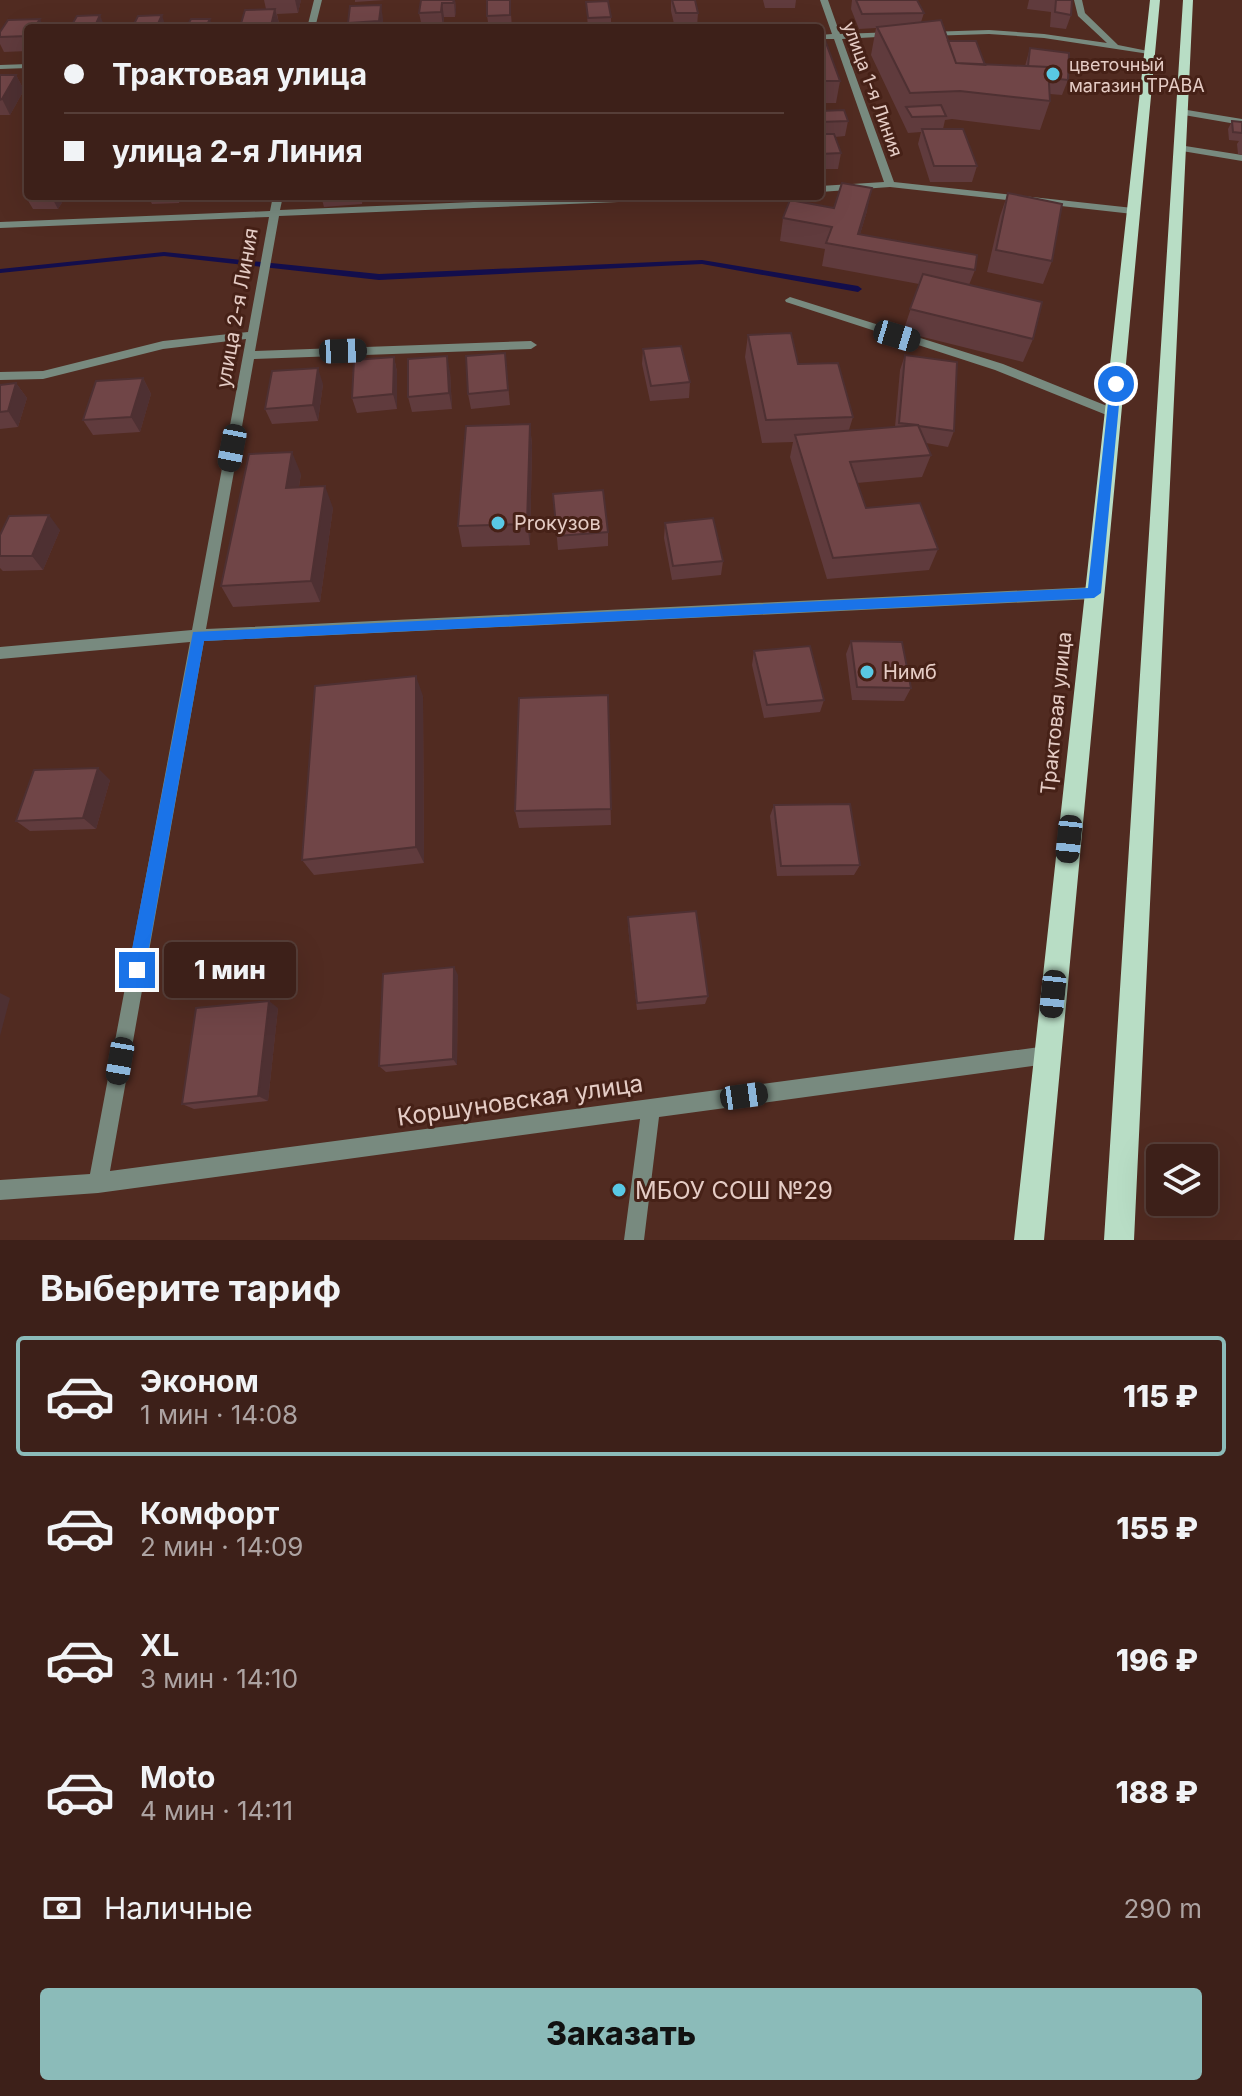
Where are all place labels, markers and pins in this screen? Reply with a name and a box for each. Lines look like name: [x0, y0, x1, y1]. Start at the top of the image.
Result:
place label: цветочный магазин ТРАВА: [1069, 54, 1205, 96]
marker: цветочный магазин ТРАВА: [1044, 65, 1062, 83]
place label: Proкузов: [514, 511, 601, 535]
marker: Proкузов: [489, 514, 507, 532]
place label: Нимб: [883, 660, 937, 684]
marker: Нимб: [858, 663, 876, 681]
place label: МБОУ СОШ №29: [635, 1176, 833, 1205]
marker: МБОУ СОШ №29: [610, 1181, 628, 1199]

